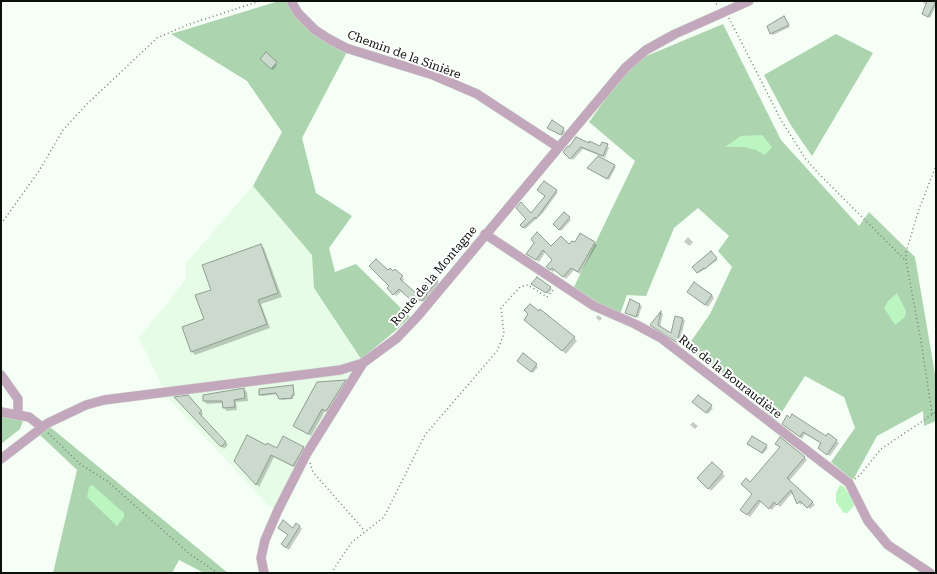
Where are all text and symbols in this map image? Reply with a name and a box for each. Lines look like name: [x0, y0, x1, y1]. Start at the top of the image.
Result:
street label: Chemin de la Sinière: [345, 28, 463, 82]
street label: Route de la Montagne: [388, 223, 480, 329]
street label: Rue de la Bouraudière: [676, 332, 784, 422]

